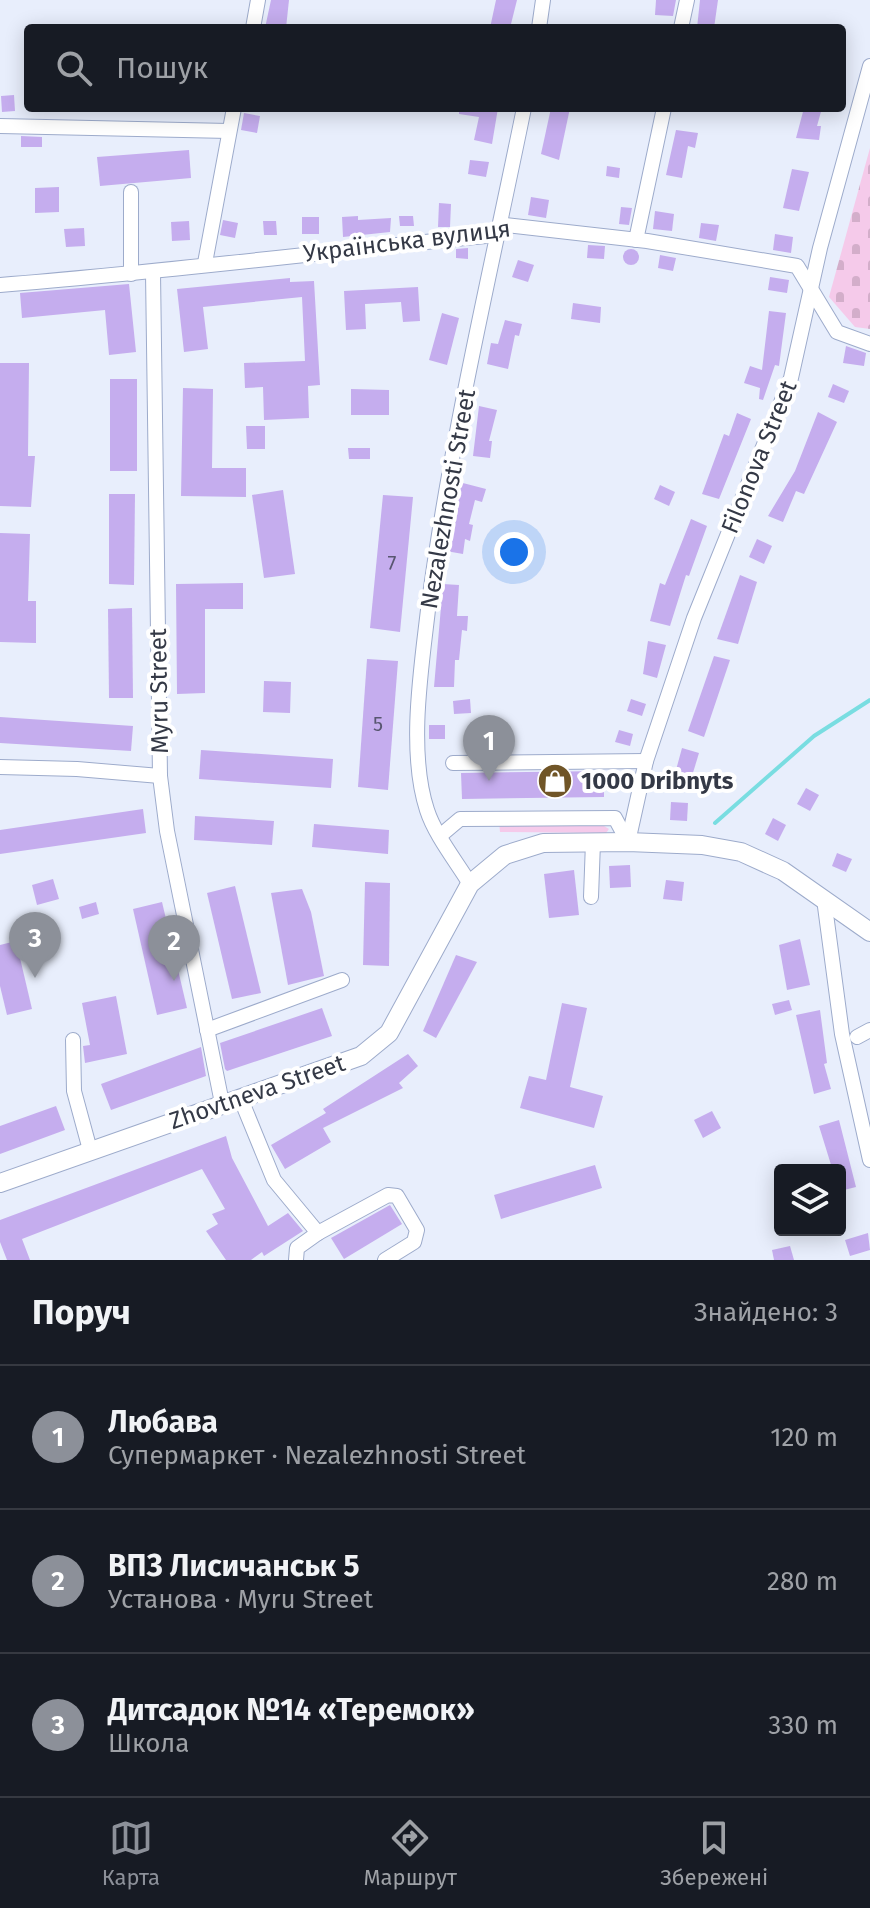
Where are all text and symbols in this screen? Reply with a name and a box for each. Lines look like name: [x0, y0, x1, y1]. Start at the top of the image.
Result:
search box: [24, 24, 846, 112]
icon: search: [52, 46, 96, 90]
text: Пошук: [116, 50, 208, 86]
street label: Українська вулиця: [302, 214, 512, 268]
street label: Filonova Street: [716, 376, 803, 538]
street label: Nezalezhnosti Street: [415, 387, 481, 611]
your location: [494, 532, 534, 572]
house number: 7: [388, 551, 397, 575]
street label: Myru Street: [144, 628, 174, 754]
house number: 5: [373, 712, 383, 736]
pin: 1: [463, 715, 515, 781]
shop icon: 1000 Dribnyts: [536, 762, 574, 800]
place label: 1000 Dribnyts: [581, 767, 734, 795]
pin: 3: [9, 912, 61, 978]
pin: 2: [148, 915, 200, 981]
street label: Zhovtneva Street: [165, 1049, 349, 1135]
map controls: [774, 1164, 846, 1236]
button: layers: [774, 1164, 846, 1236]
text: Поруч: [32, 1292, 131, 1333]
text: Знайдено: 3: [694, 1297, 838, 1328]
text: Любава: [108, 1404, 218, 1440]
text: 1: [52, 1422, 64, 1453]
text: 120 m: [770, 1422, 838, 1453]
text: Супермаркет · Nezalezhnosti Street: [108, 1440, 526, 1471]
text: ВПЗ Лисичанськ 5: [108, 1548, 359, 1584]
text: 2: [51, 1566, 65, 1597]
text: 280 m: [767, 1566, 838, 1597]
text: Установа · Myru Street: [108, 1584, 373, 1615]
text: Дитсадок №14 «Теремок»: [108, 1692, 475, 1728]
text: 3: [51, 1710, 65, 1741]
text: 330 m: [768, 1710, 838, 1741]
text: Школа: [108, 1728, 189, 1759]
tab: Карта: [102, 1816, 160, 1891]
tab: Маршрут: [363, 1816, 457, 1891]
tab: Збережені: [660, 1816, 768, 1891]

